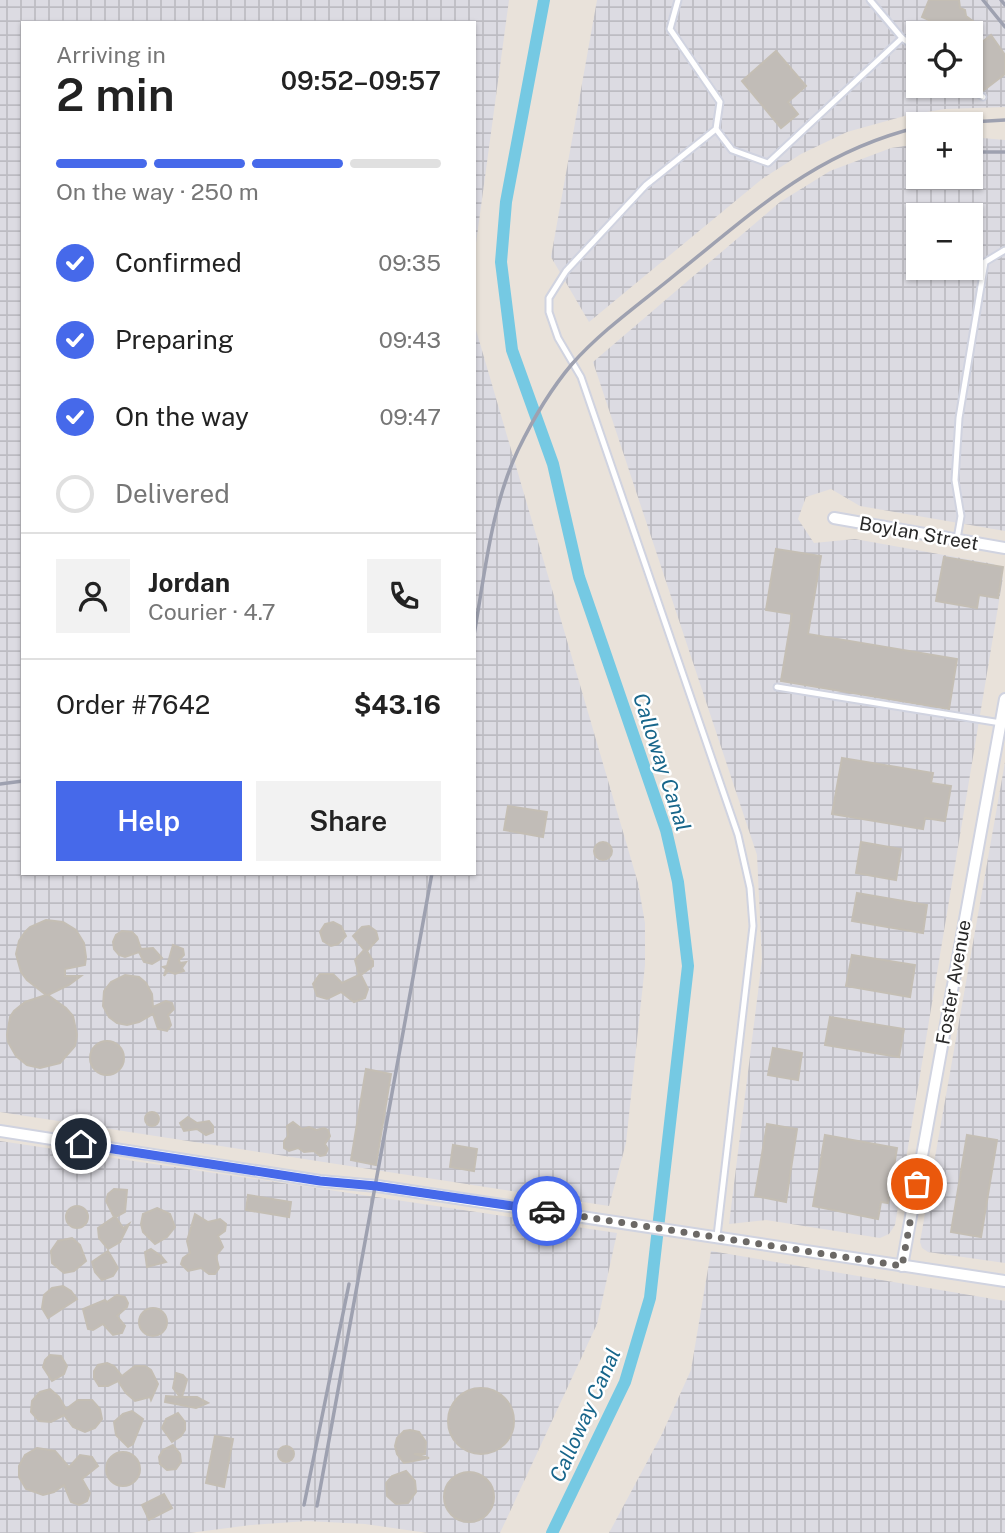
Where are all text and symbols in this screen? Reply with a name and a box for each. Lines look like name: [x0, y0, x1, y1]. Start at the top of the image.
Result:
map controls: [906, 21, 983, 280]
button: locate: [906, 21, 983, 98]
text: Arriving in: [56, 41, 166, 68]
text: 09:52–09:57: [281, 65, 441, 96]
text: 2 min: [56, 67, 175, 121]
button: +: [906, 112, 983, 189]
text: On the way · 250 m: [56, 178, 259, 205]
button: −: [906, 203, 983, 280]
icon: check: [56, 244, 94, 282]
text: Confirmed: [115, 247, 242, 278]
text: 09:35: [378, 249, 441, 276]
icon: check: [56, 321, 94, 359]
text: Preparing: [115, 324, 234, 355]
text: 09:43: [379, 326, 441, 353]
icon: check: [56, 398, 94, 436]
text: On the way: [115, 401, 249, 432]
text: 09:47: [379, 403, 441, 430]
text: Delivered: [115, 478, 230, 509]
street label: Boylan Street: [858, 512, 980, 554]
button: person: [56, 559, 130, 633]
button: phone: [367, 559, 441, 633]
text: Jordan: [148, 567, 230, 598]
text: Courier · 4.7: [148, 598, 276, 625]
text: Order #7642: [56, 689, 210, 720]
text: $43.16: [354, 689, 441, 720]
water label: Calloway Canal: [628, 690, 696, 834]
button: Help: [56, 781, 242, 861]
button: Share: [256, 781, 441, 861]
street label: Foster Avenue: [931, 918, 975, 1046]
pin: [51, 1114, 111, 1174]
icon: home: [62, 1125, 100, 1163]
pin: [887, 1154, 947, 1214]
icon: bag: [898, 1165, 936, 1203]
courier: [512, 1176, 582, 1246]
icon: car: [528, 1192, 566, 1230]
water label: Calloway Canal: [544, 1344, 626, 1486]

